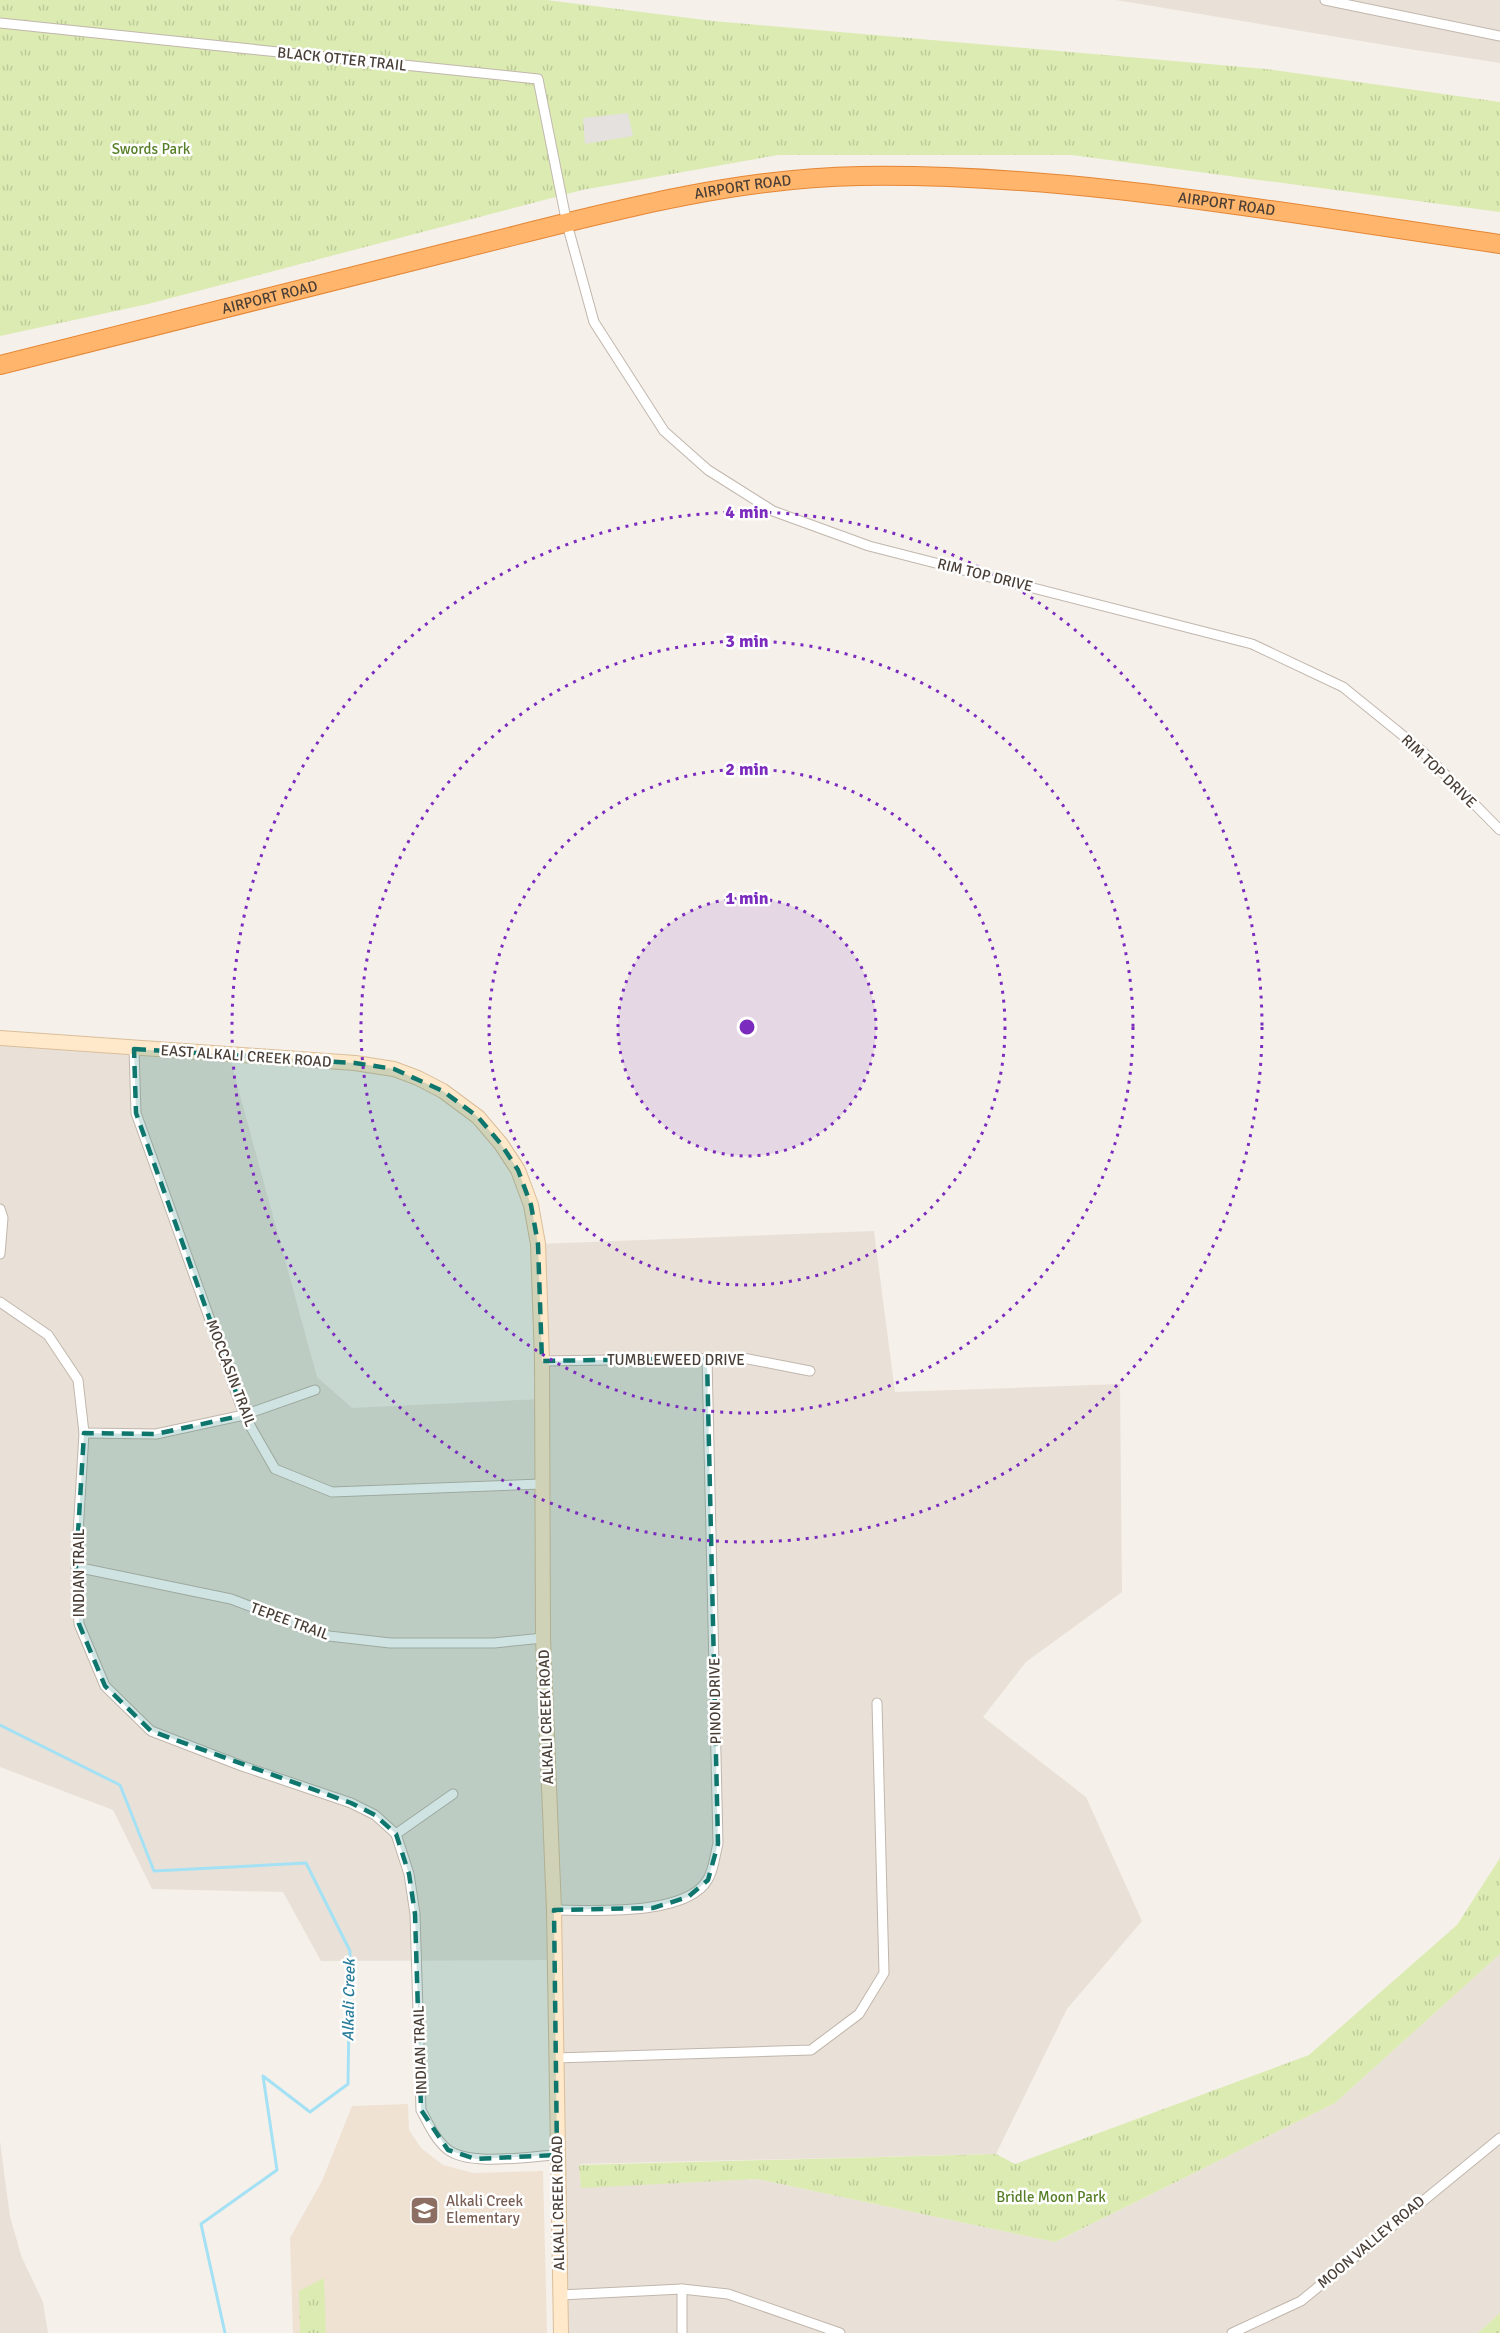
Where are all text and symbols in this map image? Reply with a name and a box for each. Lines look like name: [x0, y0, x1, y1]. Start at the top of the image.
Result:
street label: BLACK OTTER TRAIL: [276, 43, 408, 75]
park label: Swords Park: [112, 140, 191, 158]
street label: AIRPORT ROAD: [693, 171, 792, 203]
street label: AIRPORT ROAD: [1177, 188, 1276, 219]
street label: AIRPORT ROAD: [220, 277, 319, 318]
text: 4 min: [725, 501, 769, 523]
street label: RIM TOP DRIVE: [935, 554, 1035, 596]
text: 3 min: [725, 630, 769, 652]
street label: RIM TOP DRIVE: [1398, 731, 1480, 811]
text: 2 min: [725, 758, 769, 780]
text: 1 min: [725, 887, 769, 909]
centre of rings: [737, 1017, 757, 1037]
street label: EAST ALKALI CREEK ROAD: [160, 1041, 332, 1071]
street label: MOCCASIN TRAIL: [202, 1317, 260, 1429]
street label: TUMBLEWEED DRIVE: [607, 1351, 745, 1369]
street label: INDIAN TRAIL: [70, 1528, 88, 1618]
street label: TEPEE TRAIL: [248, 1598, 332, 1644]
street label: ALKALI CREEK ROAD: [535, 1649, 557, 1785]
street label: PINON DRIVE: [705, 1657, 725, 1745]
water label: Alkali Creek: [338, 1957, 360, 2041]
street label: INDIAN TRAIL: [409, 2005, 431, 2095]
street label: ALKALI CREEK ROAD: [548, 2135, 568, 2271]
park label: Bridle Moon Park: [996, 2188, 1106, 2206]
place label: Alkali Creek Elementary: [446, 2192, 524, 2227]
street label: MOON VALLEY ROAD: [1314, 2192, 1428, 2292]
school or university icon: Alkali Creek Elementary: [409, 2194, 441, 2226]

